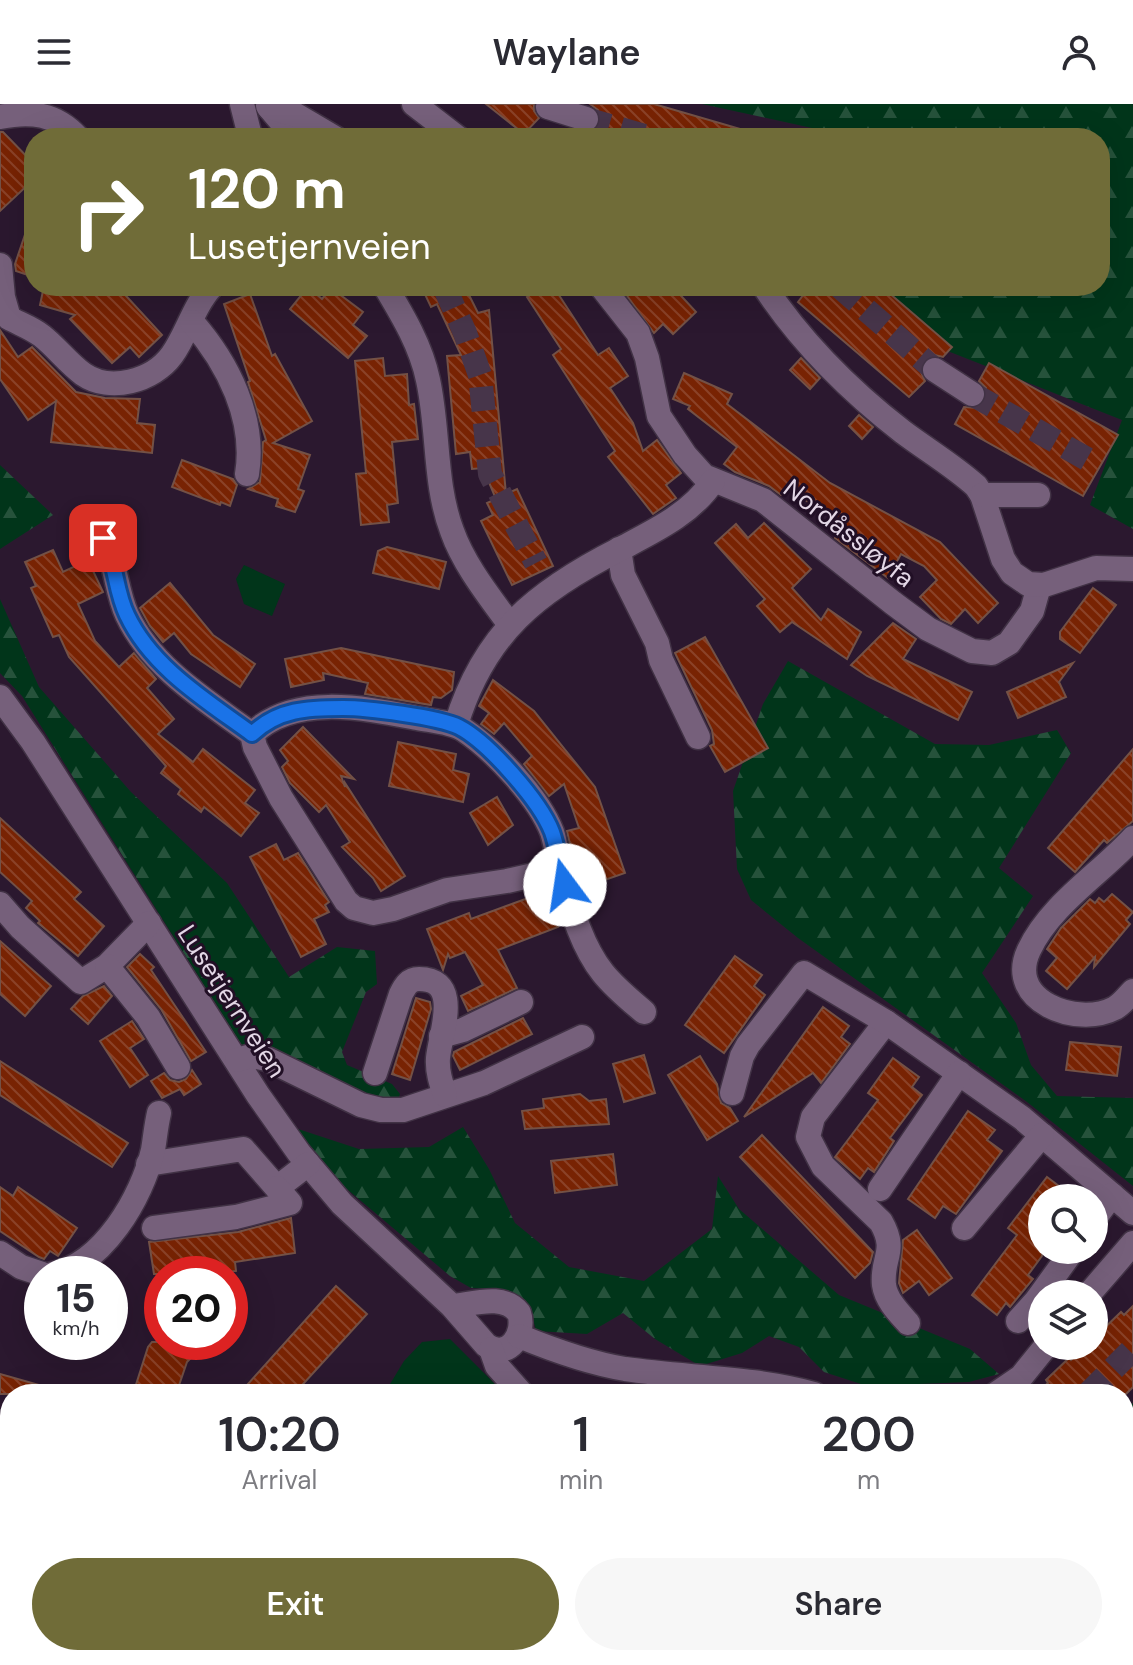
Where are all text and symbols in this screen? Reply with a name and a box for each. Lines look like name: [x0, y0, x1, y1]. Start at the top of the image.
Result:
text: Waylane: [492, 29, 641, 76]
icon: menu: [32, 30, 76, 74]
icon: person: [1057, 30, 1101, 74]
text: 120 m: [188, 152, 346, 225]
icon: right: [56, 160, 160, 264]
text: Lusetjernveien: [188, 223, 431, 270]
street label: Nordåssløyfa: [777, 471, 921, 595]
pin: [69, 504, 137, 572]
icon: arrive: [81, 516, 125, 560]
position arrow: [523, 843, 607, 927]
street label: Lusetjernveien: [170, 918, 294, 1084]
map controls: [1028, 1184, 1108, 1360]
button: search: [1028, 1184, 1108, 1264]
speed limit sign: 20: [144, 1256, 248, 1360]
text: 15: [56, 1272, 96, 1324]
button: layers: [1028, 1280, 1108, 1360]
text: km/h: [52, 1315, 100, 1341]
text: 10:20: [218, 1403, 341, 1466]
text: 1: [573, 1403, 589, 1466]
text: 200: [821, 1403, 916, 1466]
text: Arrival: [242, 1463, 317, 1497]
text: min: [559, 1463, 603, 1497]
text: m: [857, 1463, 880, 1497]
button: Exit: [32, 1558, 559, 1650]
button: Share: [575, 1558, 1102, 1650]

